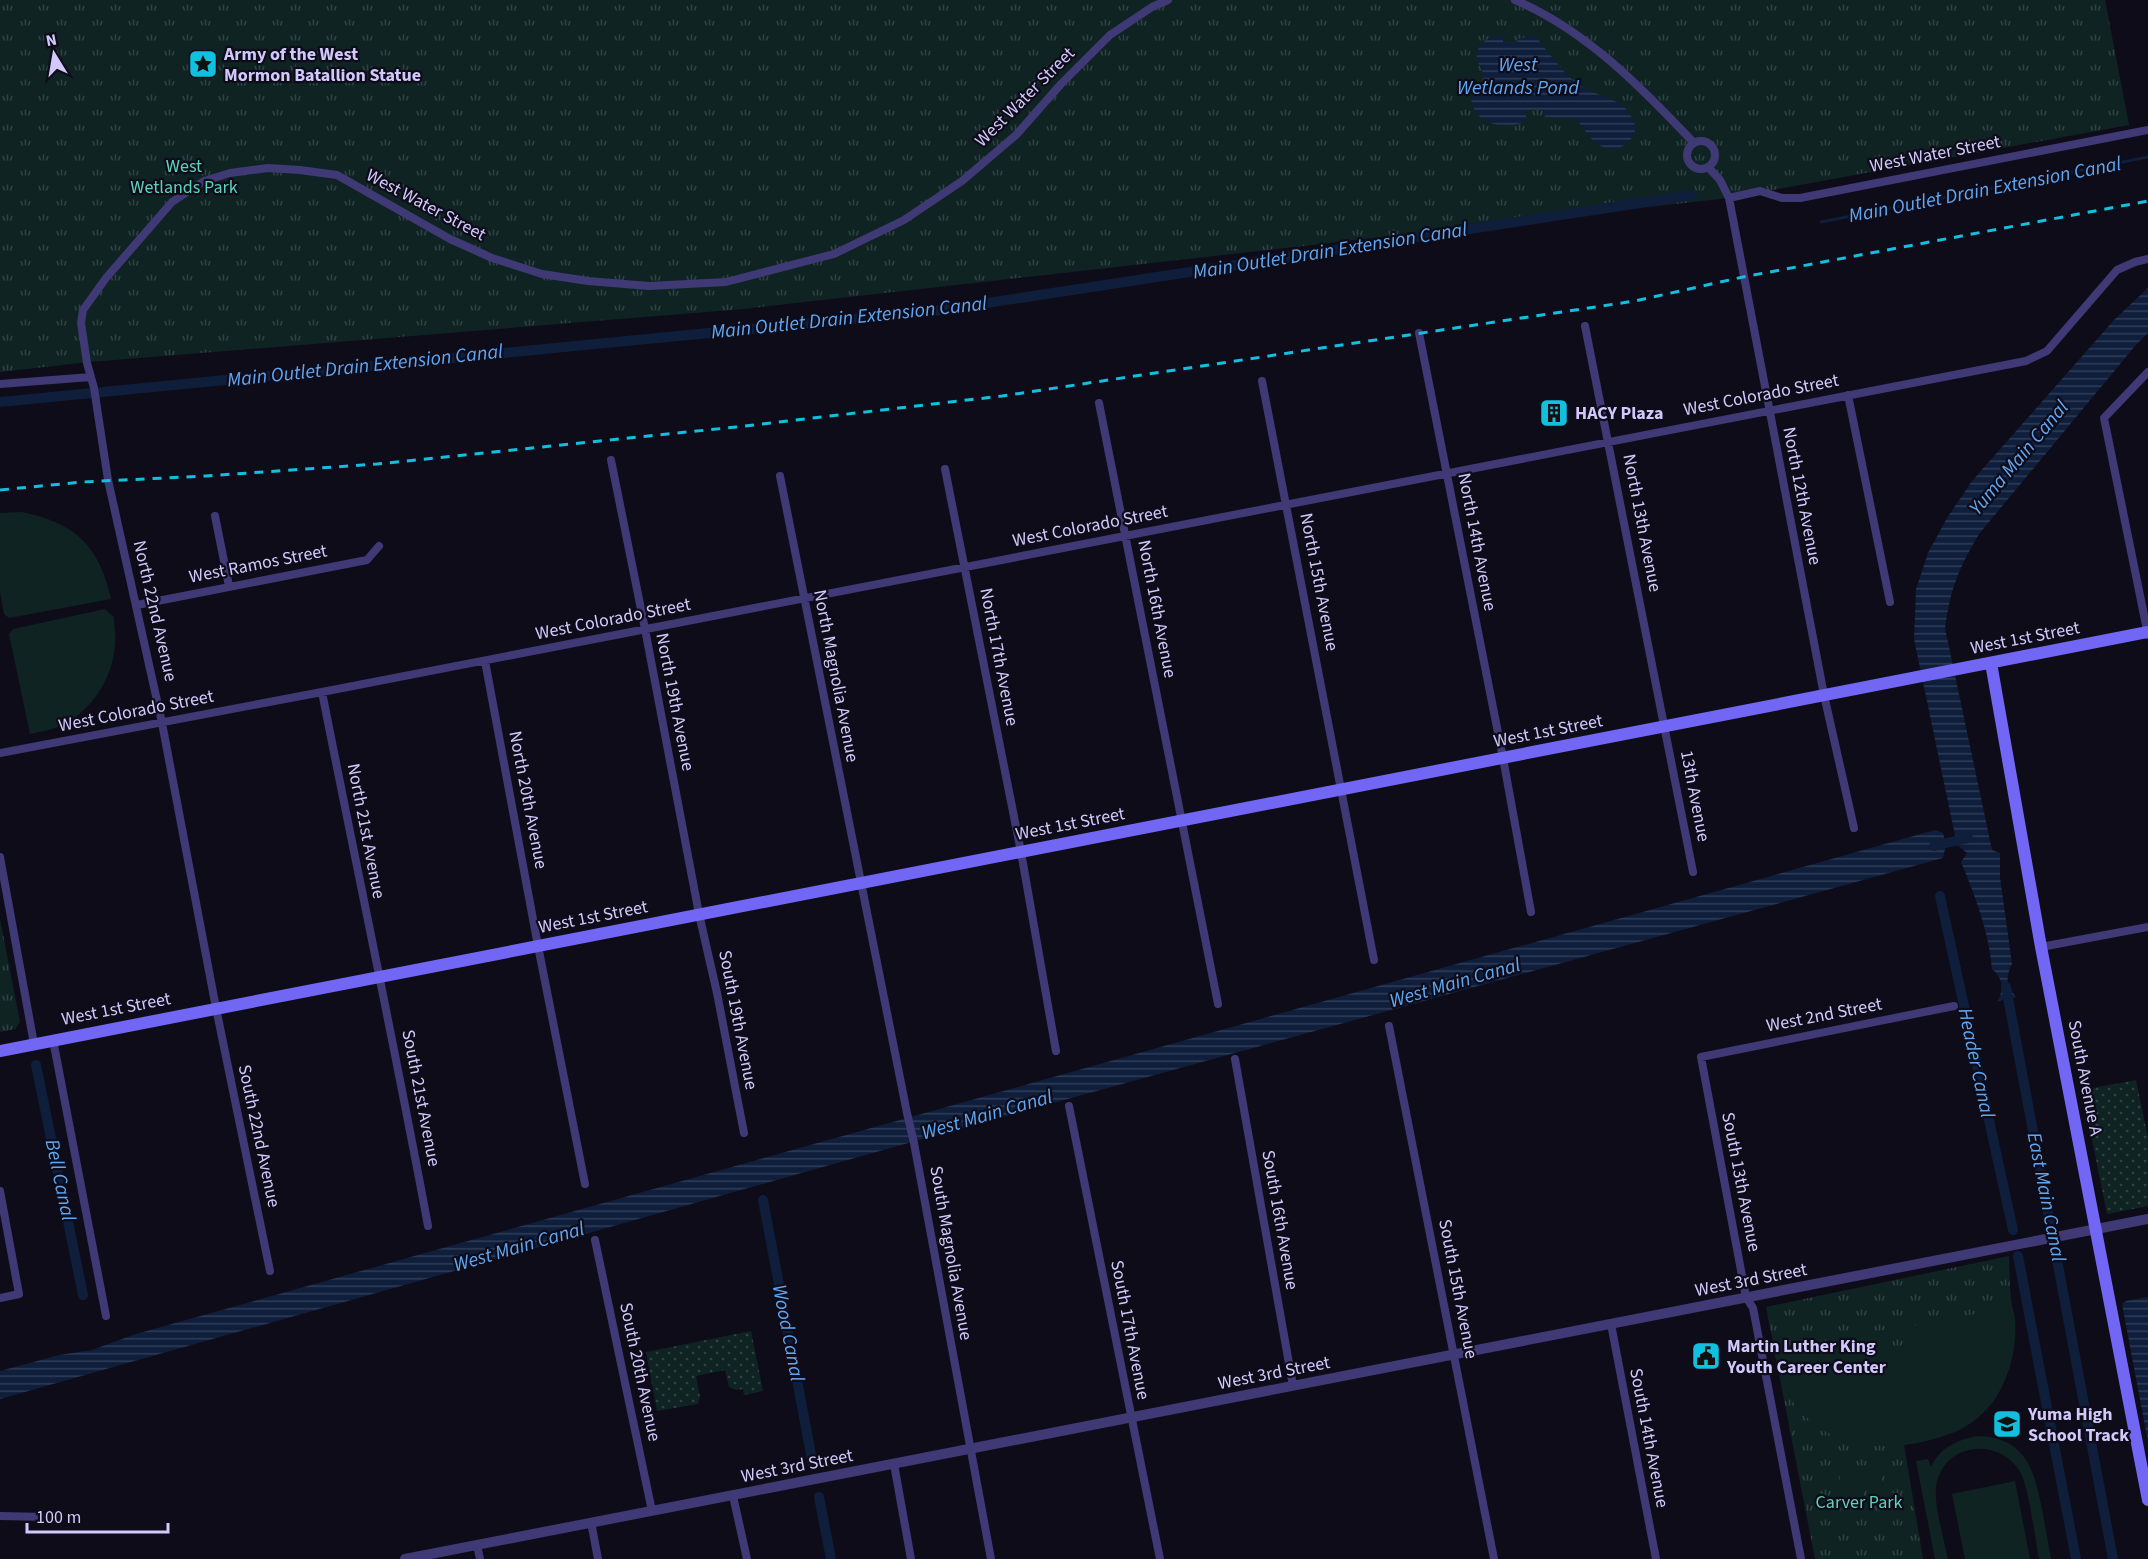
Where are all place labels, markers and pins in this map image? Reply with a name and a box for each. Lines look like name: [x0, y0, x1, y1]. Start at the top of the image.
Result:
place label: Army of the West Mormon Batallion Statue: [223, 42, 421, 88]
place icon: Army of the West Mormon Batallion Statue: [187, 48, 219, 80]
building icon: HACY Plaza: [1538, 397, 1570, 429]
place label: HACY Plaza: [1575, 401, 1663, 426]
place label: Martin Luther King Youth Career Center: [1726, 1334, 1887, 1380]
public building icon: Martin Luther King Youth Career Center: [1690, 1340, 1722, 1372]
place label: Yuma High School Track: [2027, 1402, 2129, 1448]
school or university icon: Yuma High School Track: [1991, 1408, 2023, 1440]

